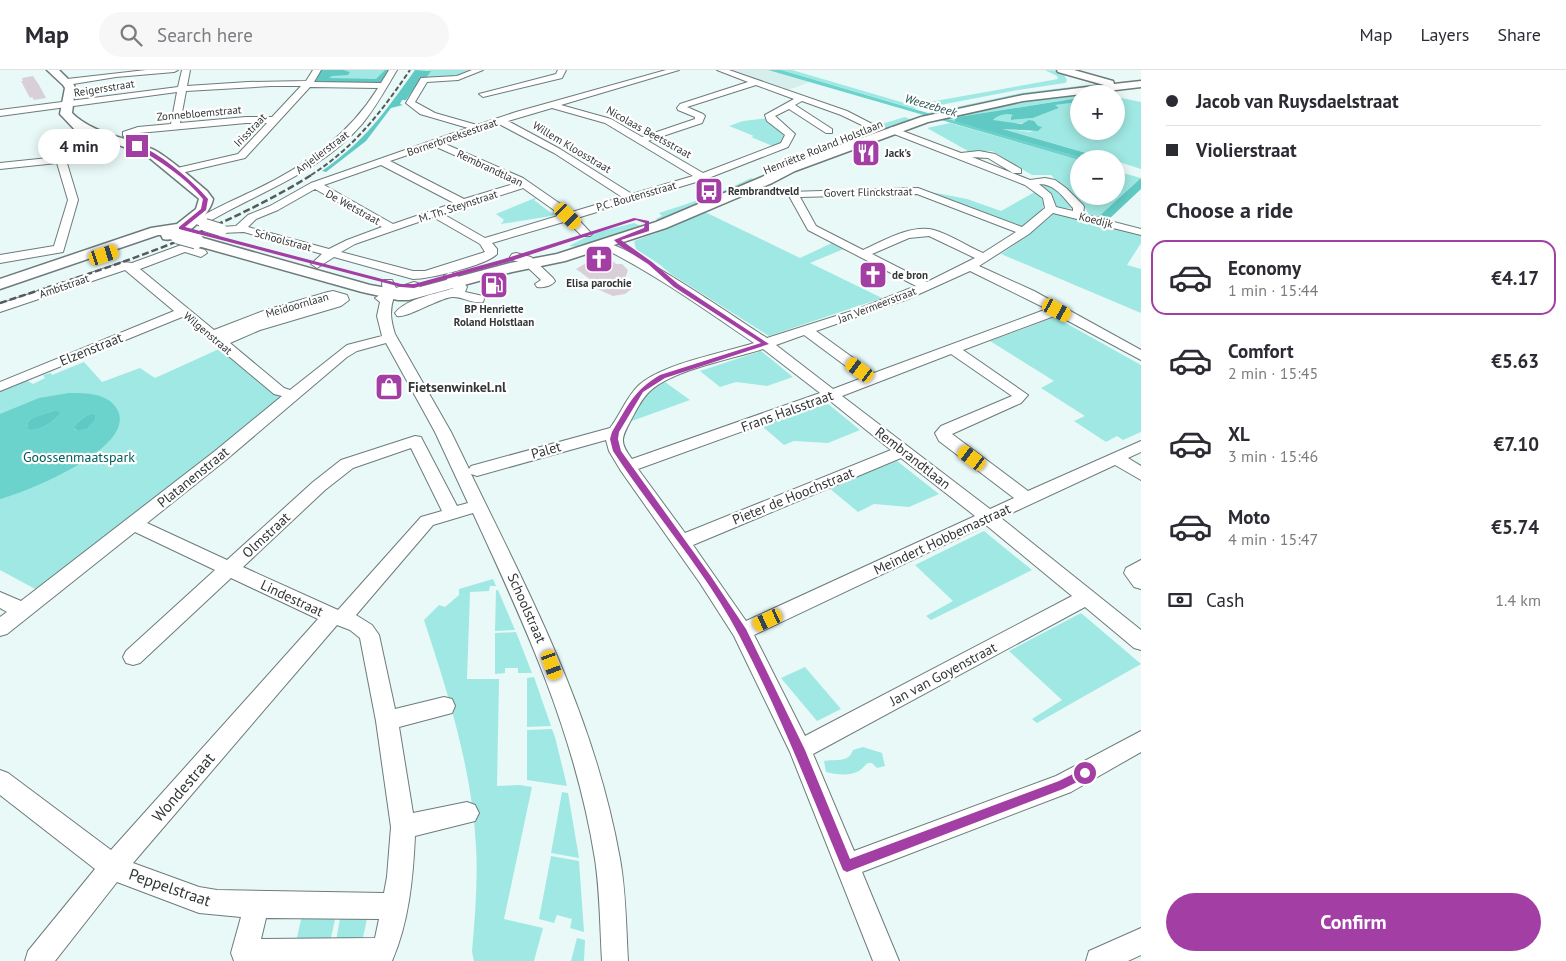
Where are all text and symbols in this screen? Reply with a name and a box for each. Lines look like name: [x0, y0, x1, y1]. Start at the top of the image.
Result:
search box: [99, 12, 449, 57]
text: Map: [25, 19, 69, 50]
icon: search: [117, 21, 145, 49]
text: Search here: [157, 23, 253, 47]
text: Map: [1360, 23, 1392, 46]
text: Layers: [1420, 23, 1469, 46]
text: Share: [1497, 23, 1541, 46]
street label: Reigersstraat: [73, 76, 136, 100]
map controls: [1070, 85, 1125, 205]
button: +: [1070, 85, 1125, 140]
text: Jacob van Ruysdaelstraat: [1196, 89, 1399, 113]
water label: Weezebeek: [903, 90, 959, 120]
street label: Zonnebloemstraat: [156, 102, 242, 124]
street label: Nicolaas Beetsstraat: [604, 103, 694, 161]
street label: Irisstraat: [231, 110, 270, 150]
street label: Bornerbroeksestraat: [405, 115, 499, 159]
street label: Henriëtte Roland Holstlaan: [761, 117, 885, 177]
street label: Willem Kloosstraat: [530, 118, 614, 176]
street label: Anjelierstraat: [293, 127, 352, 177]
callout: 4 min: [37, 128, 120, 164]
route end: [126, 135, 148, 157]
text: 4 min: [59, 136, 99, 156]
restaurant icon: Jack's: [851, 138, 881, 168]
text: Violierstraat: [1196, 138, 1297, 162]
place label: Jack's: [884, 146, 911, 160]
street label: Rembrandtlaan: [455, 147, 525, 189]
button: −: [1070, 150, 1125, 205]
bus stop icon: Rembrandtveld: [694, 176, 724, 206]
street label: P.C. Boutensstraat: [594, 178, 678, 214]
place label: Rembrandtveld: [728, 184, 799, 198]
street label: Govert Flinckstraat: [823, 184, 913, 200]
street label: De Wetstraat: [323, 186, 383, 228]
street label: M. Th. Steynstraat: [417, 187, 499, 225]
text: Choose a ride: [1166, 196, 1293, 224]
car: [551, 200, 584, 232]
street label: Koedijk: [1077, 209, 1115, 231]
street label: Schoolstraat: [253, 226, 313, 254]
car: [87, 243, 120, 267]
church icon: Elisa parochie: [584, 244, 614, 274]
icon: car: [1168, 255, 1213, 300]
text: Economy: [1228, 256, 1301, 280]
church icon: de bron: [858, 260, 888, 290]
text: €4.17: [1491, 266, 1539, 290]
place label: de bron: [892, 268, 928, 282]
fuel station icon: BP Henriette Roland Holstlaan: [479, 270, 509, 300]
street label: Ambtstraat: [37, 271, 91, 301]
place label: Elisa parochie: [566, 276, 632, 290]
text: 1 min · 15:44: [1228, 280, 1318, 300]
street label: Jan Vermeerstraat: [835, 284, 918, 327]
street label: Meidoornlaan: [264, 289, 330, 321]
car: [1040, 296, 1073, 324]
place label: BP Henriette Roland Holstlaan: [454, 302, 534, 329]
street label: Wilgenstraat: [181, 309, 236, 358]
street label: Elzenstraat: [57, 328, 125, 370]
icon: car: [1168, 338, 1213, 383]
text: Comfort: [1228, 339, 1294, 363]
text: €5.63: [1491, 349, 1539, 373]
car: [843, 355, 876, 385]
text: 2 min · 15:45: [1228, 363, 1318, 383]
shop icon: Fietsenwinkel.nl: [374, 372, 404, 402]
place label: Fietsenwinkel.nl: [408, 378, 507, 396]
street label: Frans Halsstraat: [739, 386, 836, 436]
icon: car: [1168, 421, 1213, 466]
text: XL: [1228, 422, 1250, 446]
street label: Rembrandtlaan: [872, 423, 954, 493]
text: €7.10: [1493, 432, 1539, 456]
street label: Palet: [529, 437, 563, 463]
street label: Platanenstraat: [154, 442, 233, 511]
car: [955, 443, 988, 473]
text: 3 min · 15:46: [1228, 446, 1318, 466]
park label: Goossenmaatspark: [23, 448, 135, 466]
street label: Pieter de Hoochstraat: [729, 463, 857, 529]
street label: Meindert Hobbemastraat: [870, 499, 1014, 579]
icon: car: [1168, 504, 1213, 549]
text: Moto: [1228, 505, 1270, 529]
street label: Olmstraat: [238, 508, 294, 562]
text: €5.74: [1491, 515, 1539, 539]
text: 4 min · 15:47: [1228, 529, 1318, 549]
street label: Schoolstraat: [504, 570, 550, 646]
street label: Lindestraat: [258, 576, 327, 620]
icon: cash: [1166, 586, 1194, 614]
text: Cash: [1206, 588, 1244, 612]
text: 1.4 km: [1495, 590, 1541, 610]
car: [751, 607, 784, 633]
street label: Jan van Goyenstraat: [886, 638, 1000, 710]
car: [539, 648, 564, 682]
street label: Wondestraat: [147, 748, 219, 826]
route start: [1074, 762, 1096, 784]
street label: Peppelstraat: [126, 864, 214, 911]
button: Confirm: [1166, 893, 1541, 951]

